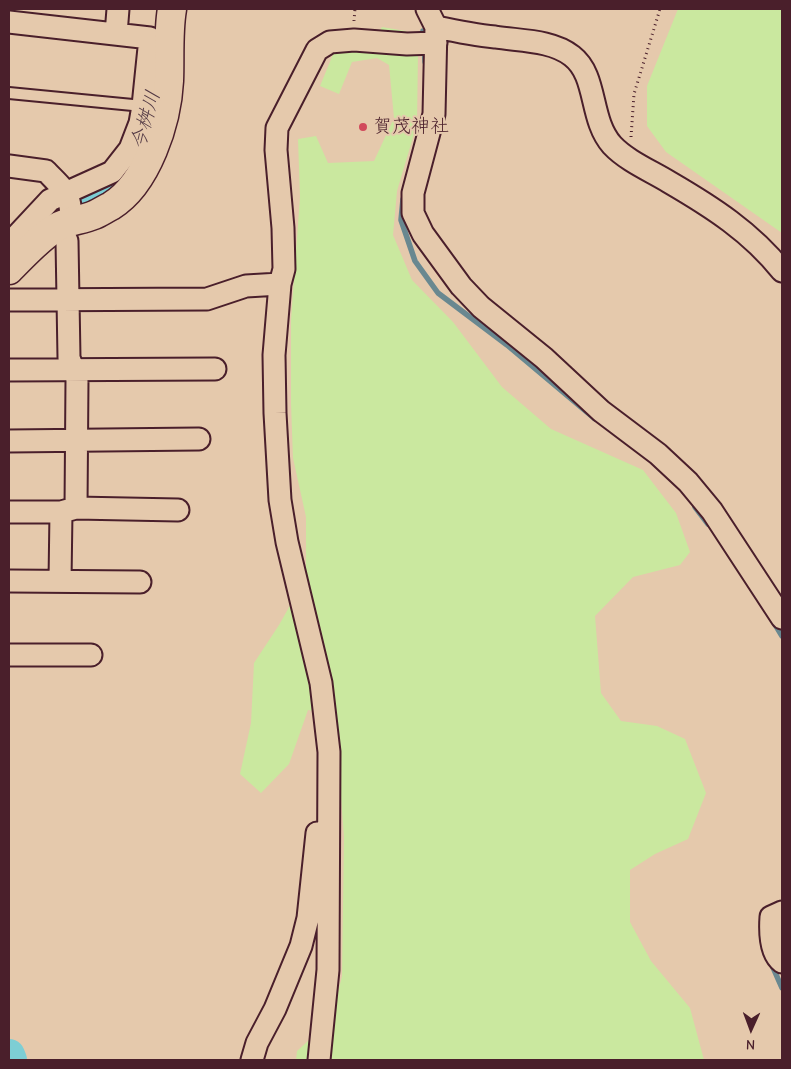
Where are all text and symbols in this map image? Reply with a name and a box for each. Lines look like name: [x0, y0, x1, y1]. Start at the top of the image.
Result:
water label: 今桝川: [126, 88, 166, 152]
place label: 賀茂神社: [373, 116, 449, 138]
marker: 賀茂神社: [357, 121, 369, 133]
north arrow: [726, 1004, 776, 1054]
text: N: [746, 1036, 755, 1053]

